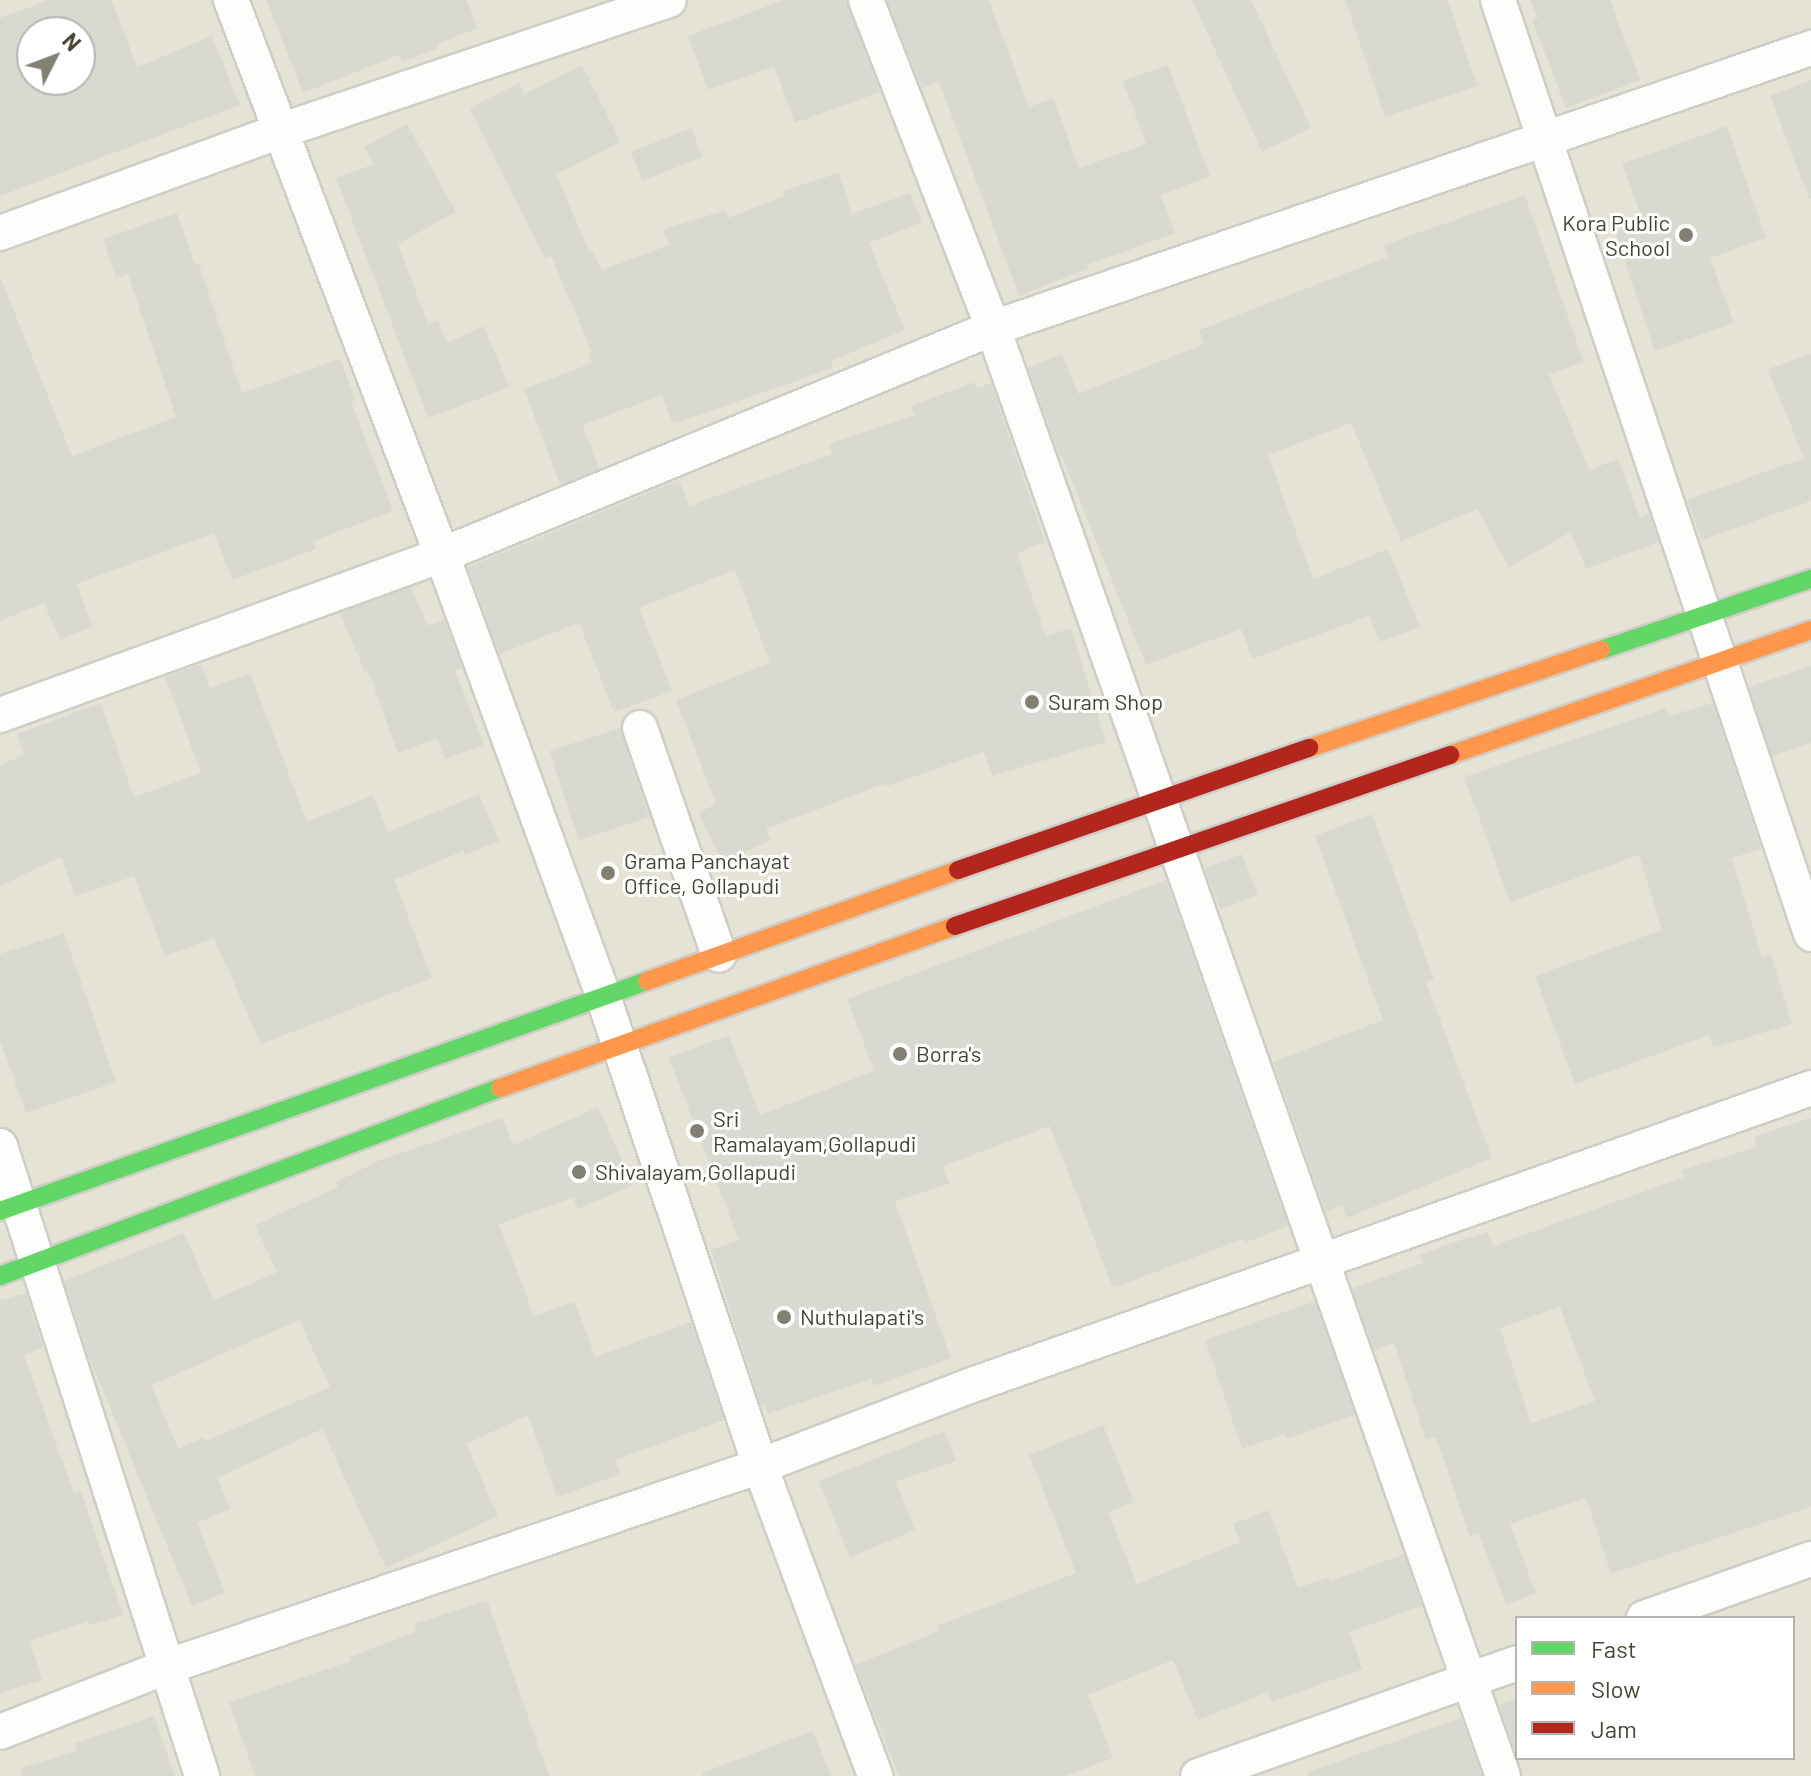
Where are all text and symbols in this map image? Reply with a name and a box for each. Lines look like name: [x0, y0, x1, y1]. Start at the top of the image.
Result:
north arrow: [16, 16, 96, 96]
text: N: [58, 27, 87, 55]
place label: Kora Public School: [1562, 209, 1670, 260]
marker: Kora Public School: [1677, 226, 1695, 244]
place label: Suram Shop: [1048, 689, 1163, 715]
marker: Suram Shop: [1023, 693, 1041, 711]
place label: Grama Panchayat Office, Gollapudi: [624, 847, 790, 898]
marker: Grama Panchayat Office, Gollapudi: [599, 864, 617, 882]
place label: Borra's: [916, 1041, 981, 1067]
marker: Borra's: [891, 1045, 909, 1063]
place label: Sri Ramalayam,Gollapudi: [713, 1105, 916, 1156]
marker: Sri Ramalayam,Gollapudi: [688, 1122, 706, 1140]
place label: Shivalayam,Gollapudi: [595, 1159, 796, 1185]
marker: Shivalayam,Gollapudi: [570, 1163, 588, 1181]
place label: Nuthulapati's: [800, 1304, 924, 1330]
marker: Nuthulapati's: [775, 1308, 793, 1326]
legend: [1515, 1616, 1795, 1760]
text: Fast: [1591, 1634, 1636, 1663]
text: Slow: [1591, 1674, 1640, 1703]
text: Jam: [1591, 1714, 1637, 1743]

